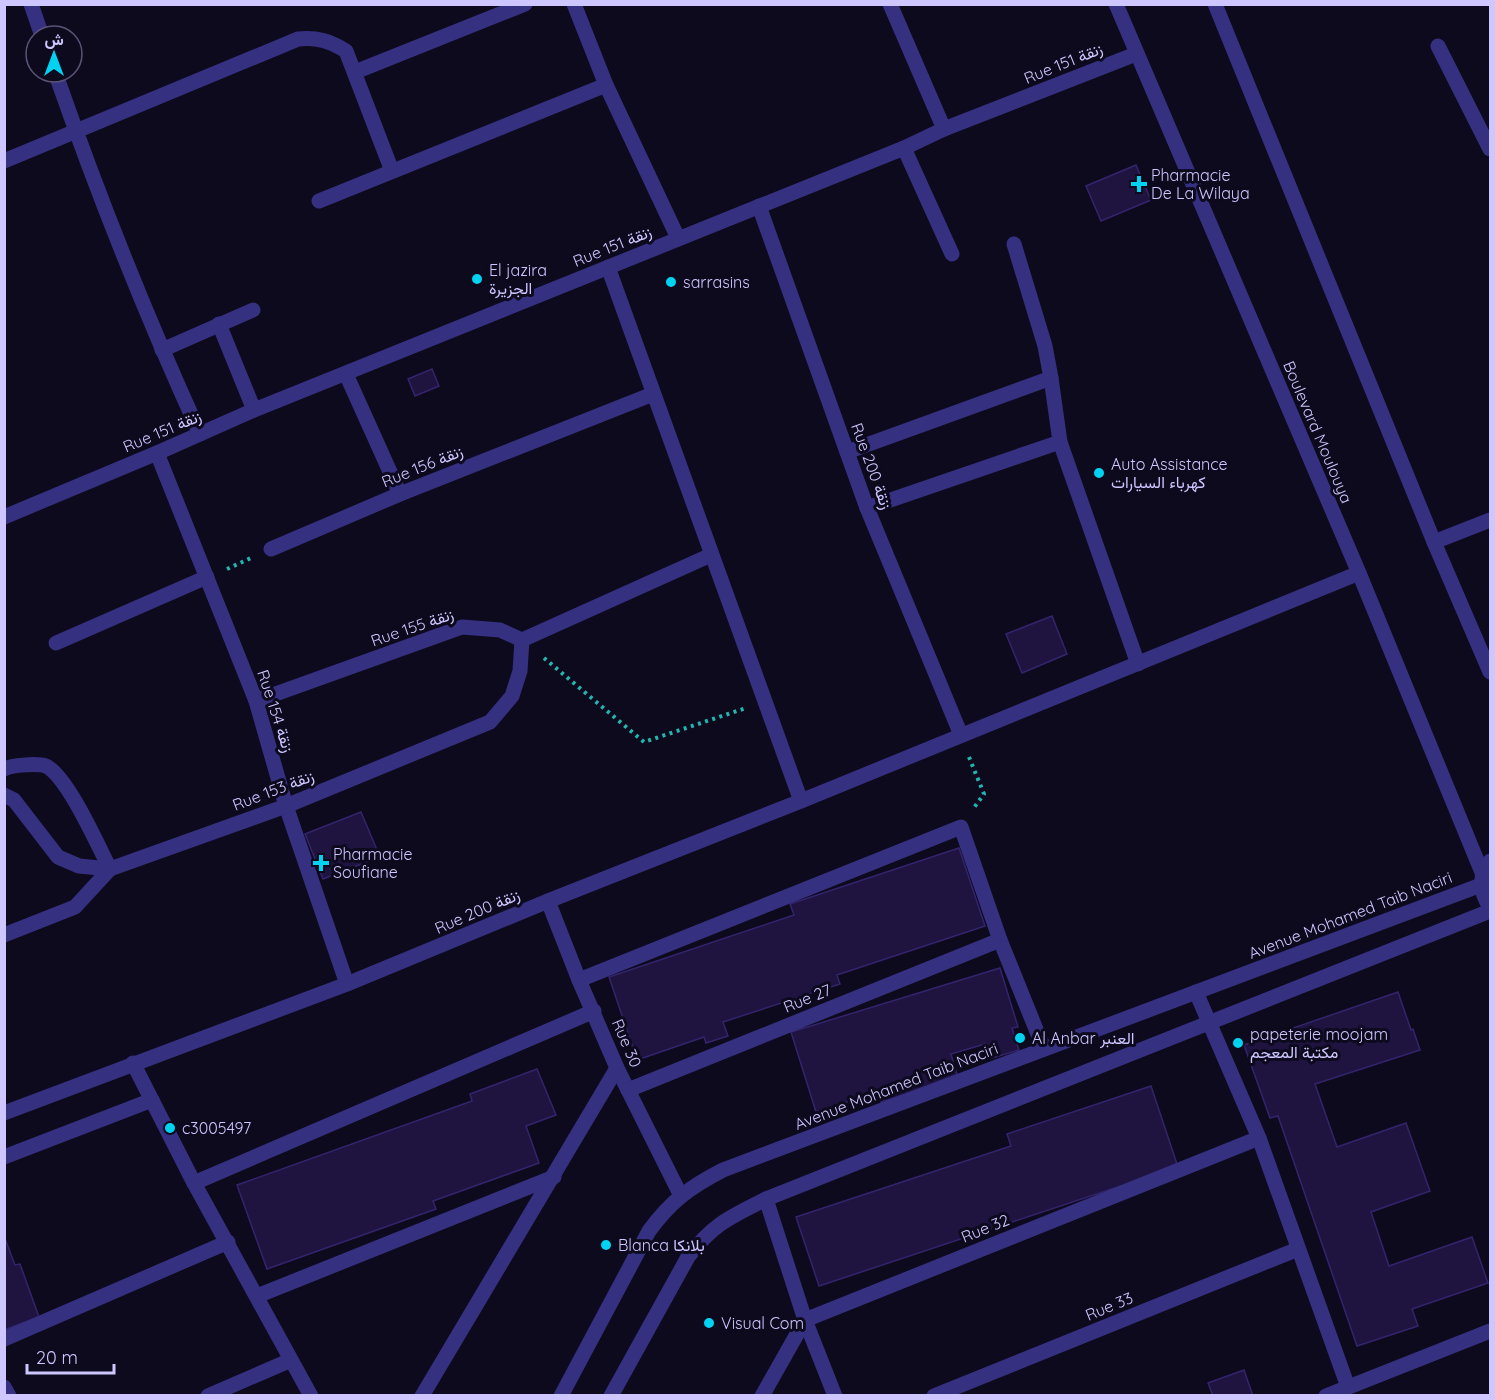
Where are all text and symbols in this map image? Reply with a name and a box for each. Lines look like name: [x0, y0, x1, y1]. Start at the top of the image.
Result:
north arrow: [24, 24, 84, 84]
text: ش: [44, 29, 64, 49]
street label: Rue 151 زنقة: [1021, 38, 1106, 89]
place label: Pharmacie De La Wilaya: [1151, 165, 1250, 203]
marker: Pharmacie De La Wilaya: [1132, 177, 1146, 191]
street label: Rue 151 زنقة: [570, 221, 655, 272]
place label: El jazira الجزيرة: [489, 260, 547, 299]
marker: El jazira الجزيرة: [470, 272, 484, 286]
place label: sarrasins: [683, 272, 750, 292]
marker: sarrasins: [664, 275, 678, 289]
street label: Boulevard Moulouya: [1279, 358, 1357, 506]
street label: Rue 151 زنقة: [120, 406, 205, 457]
street label: Rue 200 زنقة: [846, 420, 897, 512]
street label: Rue 156 زنقة: [378, 441, 466, 492]
place label: Auto Assistance كهرباء السيارات: [1111, 454, 1228, 493]
marker: Auto Assistance كهرباء السيارات: [1092, 466, 1106, 480]
street label: Rue 155 زنقة: [368, 604, 456, 651]
street label: Rue 154 زنقة: [252, 667, 299, 755]
street label: Rue 153 زنقة: [229, 765, 317, 816]
place label: Pharmacie Soufiane: [333, 844, 413, 882]
marker: Pharmacie Soufiane: [314, 856, 328, 870]
street label: Avenue Mohamed Taib Naciri: [1245, 867, 1455, 963]
street label: Rue 200 زنقة: [431, 884, 523, 939]
street label: Rue 27: [780, 979, 834, 1017]
street label: Rue 30: [608, 1016, 646, 1070]
place label: papeterie moojam مكتبة المعجم: [1250, 1024, 1388, 1063]
place label: Al Anbar العنبر: [1032, 1028, 1135, 1049]
marker: Al Anbar العنبر: [1013, 1031, 1027, 1045]
marker: papeterie moojam مكتبة المعجم: [1231, 1036, 1245, 1050]
street label: Avenue Mohamed Taib Naciri: [791, 1038, 1001, 1134]
place label: c3005497: [182, 1118, 251, 1138]
marker: c3005497: [163, 1121, 177, 1135]
street label: Rue 32: [958, 1209, 1012, 1247]
place label: Blanca بلانكا: [618, 1235, 705, 1255]
marker: Blanca بلانكا: [599, 1238, 613, 1252]
street label: Rue 33: [1082, 1287, 1136, 1325]
place label: Visual Com: [721, 1313, 804, 1333]
marker: Visual Com: [702, 1316, 716, 1330]
scale bar: [27, 1337, 114, 1375]
text: 20 m: [36, 1346, 78, 1369]

